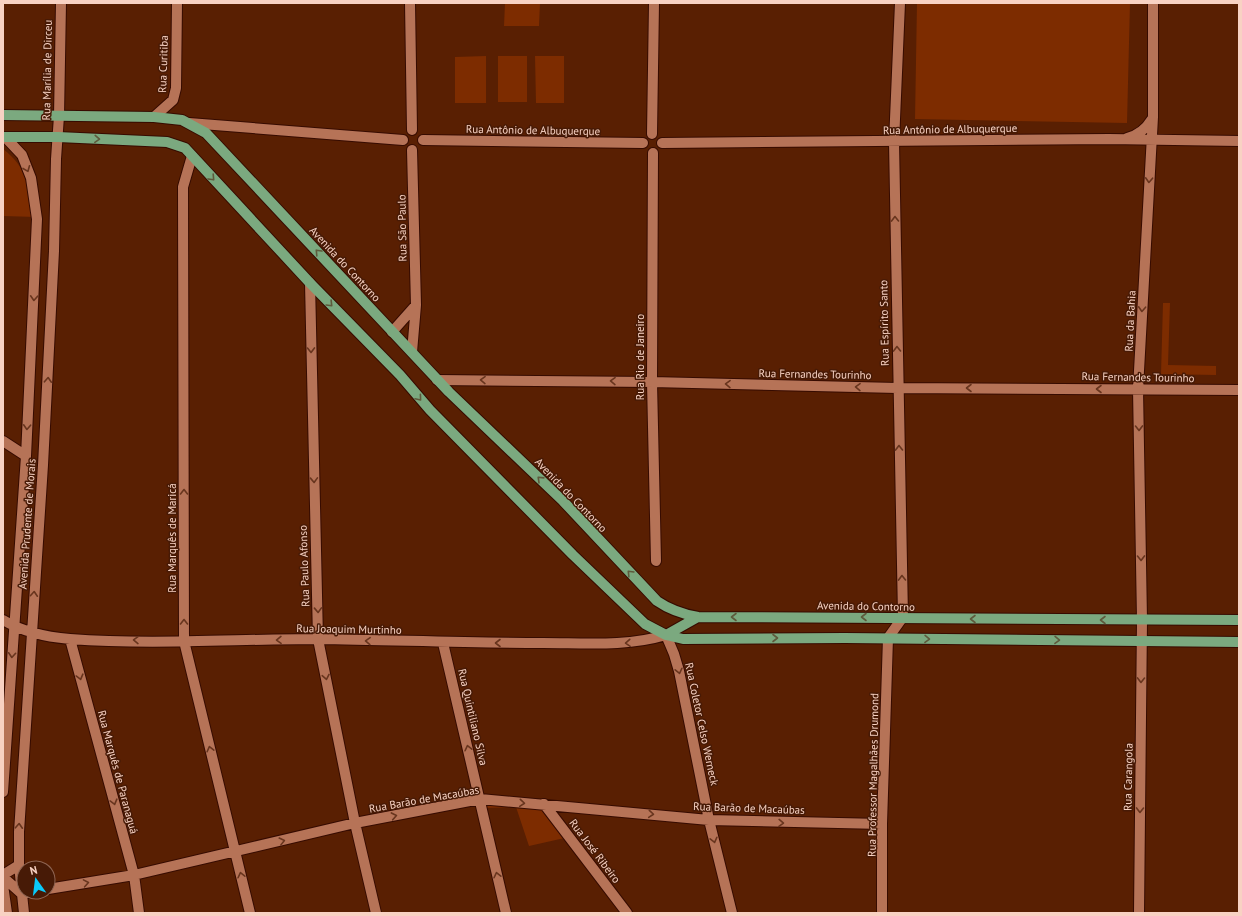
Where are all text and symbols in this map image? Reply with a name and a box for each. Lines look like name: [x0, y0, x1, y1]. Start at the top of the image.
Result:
street label: Rua Marília de Dirceu: [39, 19, 55, 120]
street label: Rua Curitiba: [155, 35, 171, 93]
street label: Rua Antônio de Albuquerque: [883, 121, 1018, 137]
street label: Rua Antônio de Albuquerque: [466, 122, 601, 138]
one-way arrow: [94, 135, 100, 143]
one-way arrow: [22, 164, 30, 172]
one-way arrow: [208, 173, 215, 181]
one-way arrow: [1145, 176, 1154, 183]
street label: Rua São Paulo: [394, 194, 410, 262]
one-way arrow: [891, 216, 899, 222]
street label: Avenida do Contorno: [307, 223, 384, 305]
one-way arrow: [315, 249, 323, 257]
street label: Rua Espírito Santo: [876, 280, 892, 366]
street label: Rua da Bahia: [1121, 290, 1139, 352]
one-way arrow: [30, 295, 38, 301]
one-way arrow: [325, 299, 333, 306]
one-way arrow: [1138, 306, 1147, 312]
street label: Rua Rio de Janeiro: [633, 314, 647, 400]
one-way arrow: [893, 346, 901, 352]
one-way arrow: [307, 347, 316, 353]
street label: Rua Fernandes Tourinho: [758, 366, 872, 382]
street label: Rua Fernandes Tourinho: [1081, 369, 1195, 385]
one-way arrow: [480, 375, 486, 384]
one-way arrow: [43, 377, 52, 383]
one-way arrow: [610, 377, 616, 385]
one-way arrow: [725, 379, 731, 388]
one-way arrow: [855, 383, 861, 391]
one-way arrow: [966, 384, 972, 392]
one-way arrow: [1096, 385, 1102, 393]
one-way arrow: [415, 393, 422, 400]
one-way arrow: [23, 424, 32, 430]
one-way arrow: [1135, 425, 1143, 431]
one-way arrow: [895, 445, 903, 451]
street label: Avenida do Contorno: [532, 455, 610, 535]
street label: Avenida Prudente de Morais: [15, 458, 39, 590]
one-way arrow: [537, 476, 545, 484]
one-way arrow: [310, 477, 318, 483]
street label: Rua Marquês de Maricá: [165, 483, 179, 593]
one-way arrow: [180, 489, 188, 495]
street label: Rua Paulo Afonso: [296, 525, 312, 607]
one-way arrow: [1137, 555, 1145, 561]
one-way arrow: [627, 570, 635, 578]
one-way arrow: [898, 575, 906, 581]
one-way arrow: [29, 591, 38, 597]
street label: Avenida do Contorno: [817, 598, 915, 614]
one-way arrow: [314, 607, 322, 613]
one-way arrow: [731, 613, 737, 621]
one-way arrow: [861, 613, 867, 621]
one-way arrow: [970, 615, 976, 623]
one-way arrow: [1100, 616, 1106, 624]
one-way arrow: [180, 619, 188, 625]
street label: Rua Joaquim Murtinho: [296, 621, 402, 637]
one-way arrow: [772, 634, 778, 642]
one-way arrow: [924, 635, 930, 643]
one-way arrow: [133, 636, 139, 644]
one-way arrow: [276, 636, 282, 644]
one-way arrow: [365, 636, 371, 645]
one-way arrow: [1054, 636, 1060, 644]
one-way arrow: [625, 638, 631, 647]
one-way arrow: [495, 639, 501, 647]
one-way arrow: [7, 652, 16, 658]
street label: Rua Coletor Celso Werneck: [682, 661, 722, 787]
street label: Rua Quintiliano Silva: [455, 667, 491, 767]
one-way arrow: [674, 668, 683, 675]
one-way arrow: [75, 673, 84, 680]
one-way arrow: [322, 674, 330, 681]
one-way arrow: [1137, 677, 1145, 683]
street label: Rua Professor Magalhães Drumond: [865, 693, 881, 857]
street label: Rua Marquês de Paranaguá: [95, 709, 141, 835]
street label: Rua Carangola: [1120, 743, 1136, 811]
one-way arrow: [464, 745, 472, 752]
one-way arrow: [206, 746, 215, 753]
street label: Rua Barão de Macaúbas: [368, 782, 481, 816]
one-way arrow: [109, 798, 118, 805]
one-way arrow: [519, 798, 525, 807]
street label: Rua Barão de Macaúbas: [693, 799, 805, 817]
one-way arrow: [1136, 807, 1144, 813]
one-way arrow: [648, 810, 655, 819]
one-way arrow: [391, 812, 397, 820]
street label: Rua José Ribeiro: [566, 816, 624, 886]
one-way arrow: [778, 818, 784, 827]
one-way arrow: [15, 823, 23, 829]
one-way arrow: [709, 836, 718, 843]
one-way arrow: [278, 837, 285, 846]
north arrow: [16, 860, 56, 900]
text: N: [28, 863, 39, 878]
one-way arrow: [237, 872, 245, 878]
one-way arrow: [494, 872, 502, 878]
one-way arrow: [83, 879, 90, 888]

